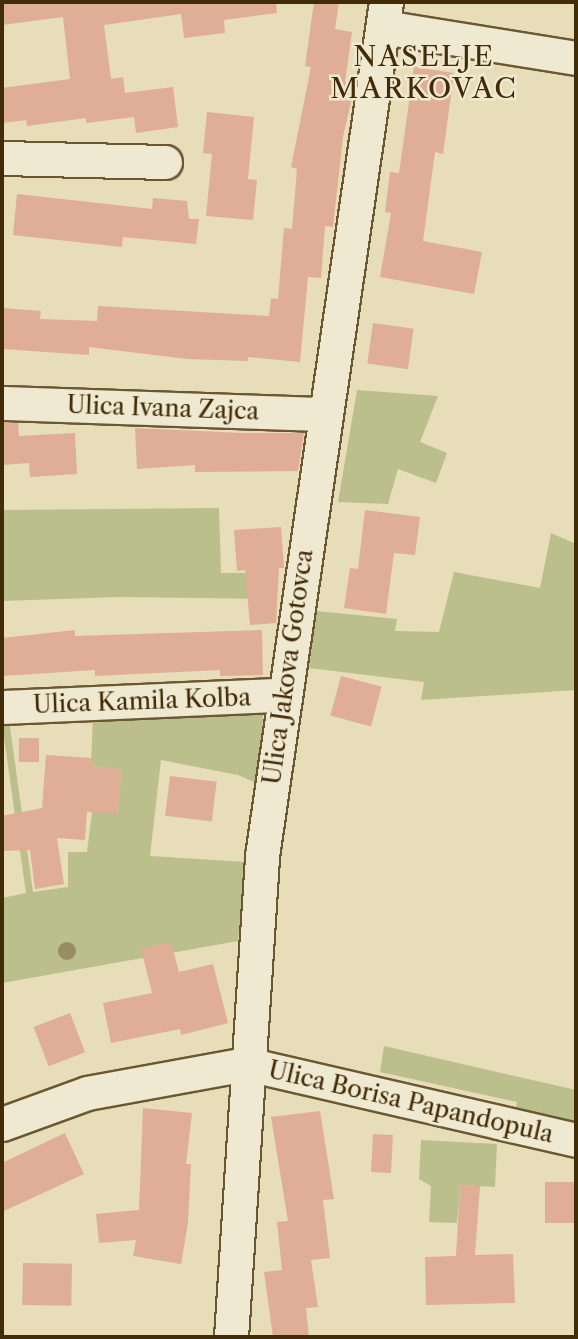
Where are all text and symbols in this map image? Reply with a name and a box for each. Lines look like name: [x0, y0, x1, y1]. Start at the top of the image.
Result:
district label: NASELJE MARKOVAC: [331, 39, 517, 105]
street label: Ulica Ivana Zajca: [66, 390, 260, 426]
street label: Ulica Jakova Gotovca: [257, 547, 319, 787]
street label: Ulica Kamila Kolba: [32, 683, 252, 719]
street label: Ulica Borisa Papandopula: [265, 1055, 557, 1149]

